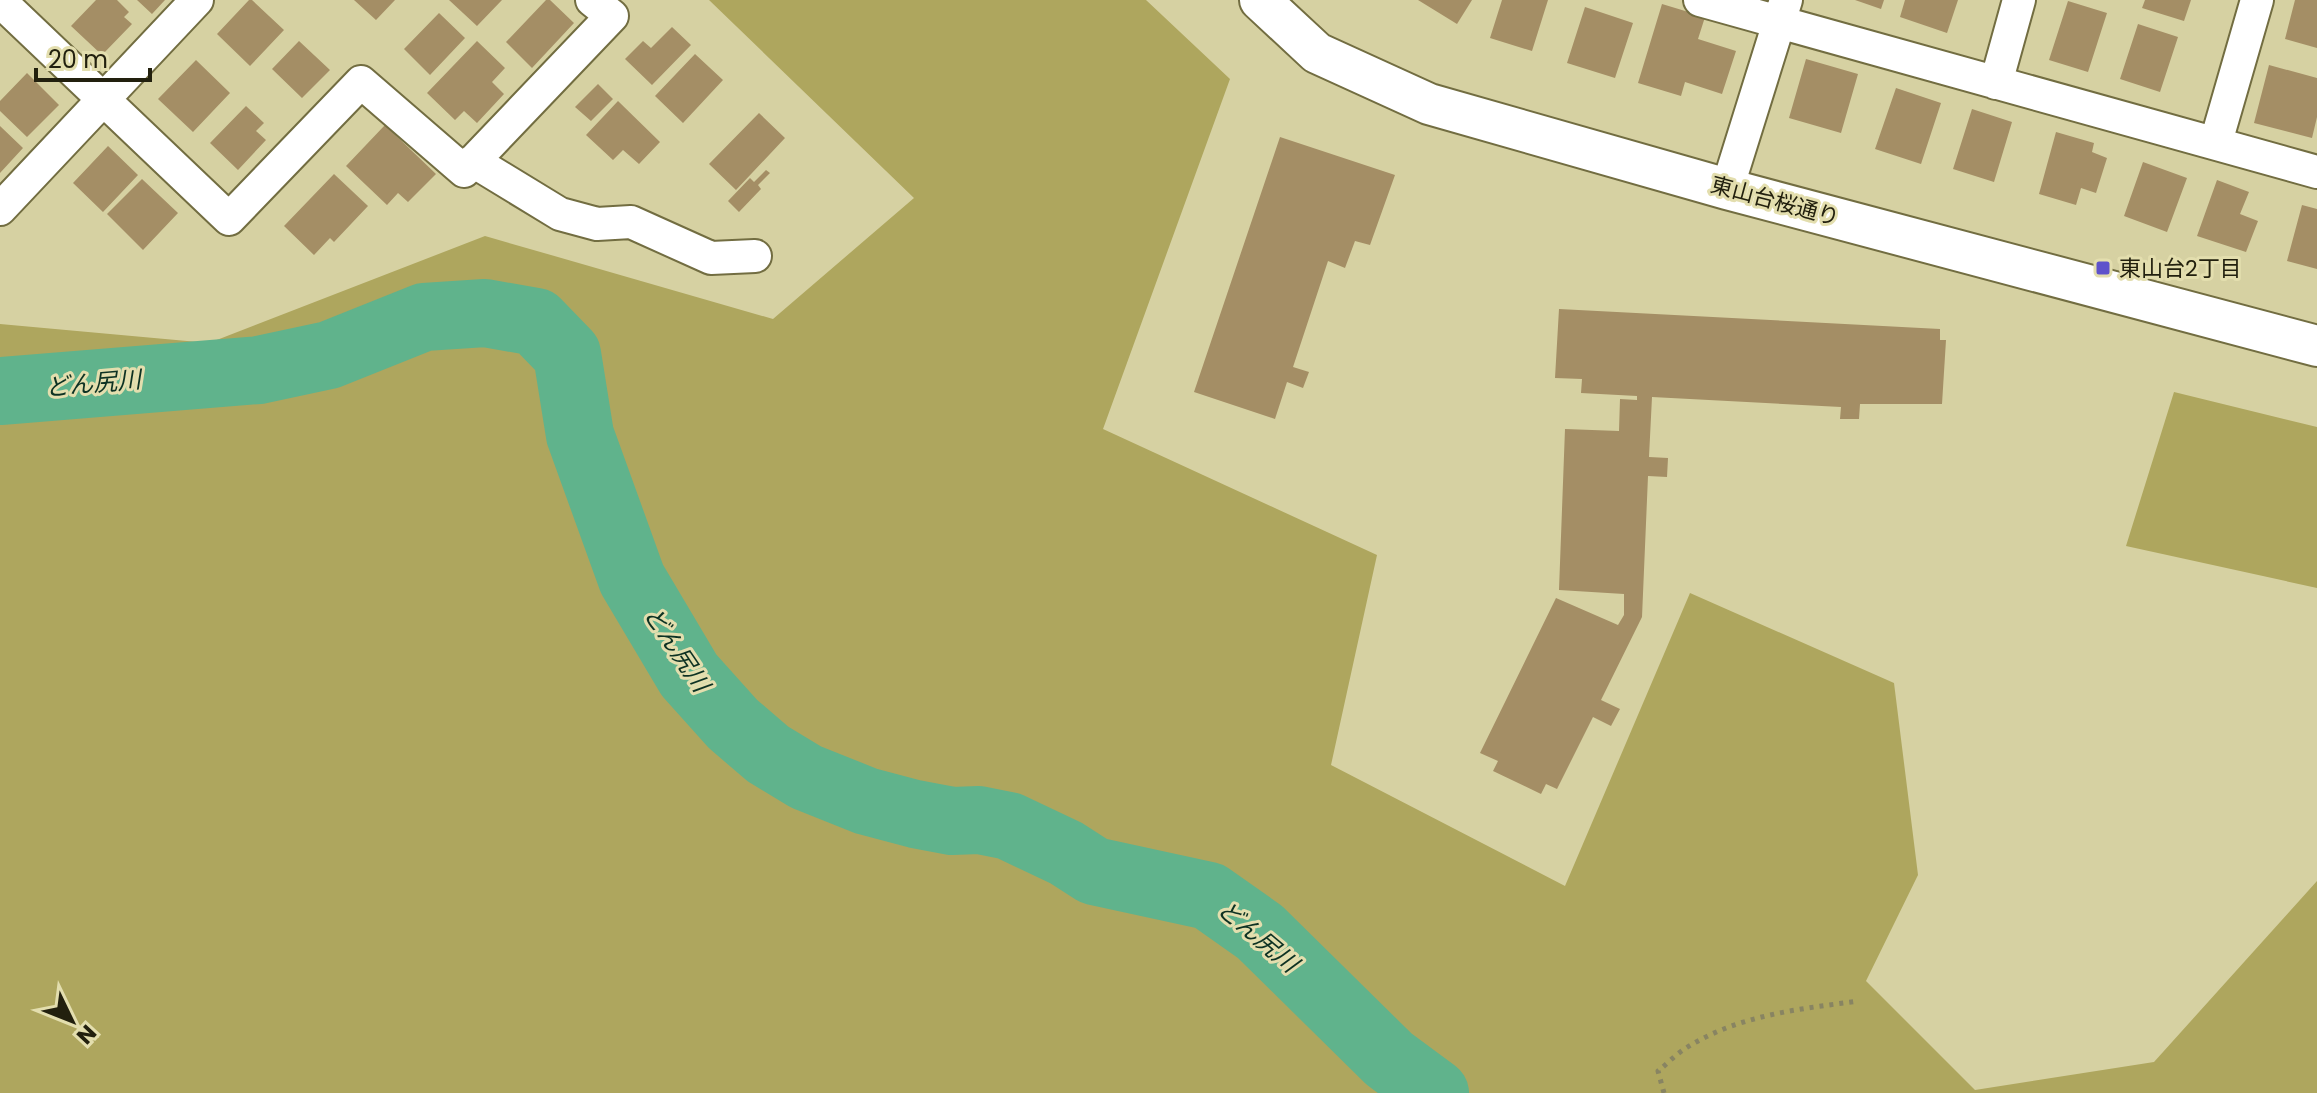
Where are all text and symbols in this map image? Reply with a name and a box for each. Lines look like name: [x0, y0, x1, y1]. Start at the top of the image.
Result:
scale bar: [36, 32, 150, 82]
text: 20 m: [48, 43, 108, 76]
street label: 東山台桜通り: [1707, 169, 1843, 233]
place label: 東山台2丁目: [2119, 253, 2242, 284]
marker: 東山台2丁目: [2094, 259, 2112, 277]
water label: どん尻川: [44, 362, 145, 404]
water label: どん尻川: [636, 600, 719, 701]
water label: どん尻川: [1211, 893, 1308, 981]
north arrow: [32, 981, 112, 1061]
text: N: [69, 1018, 103, 1051]

